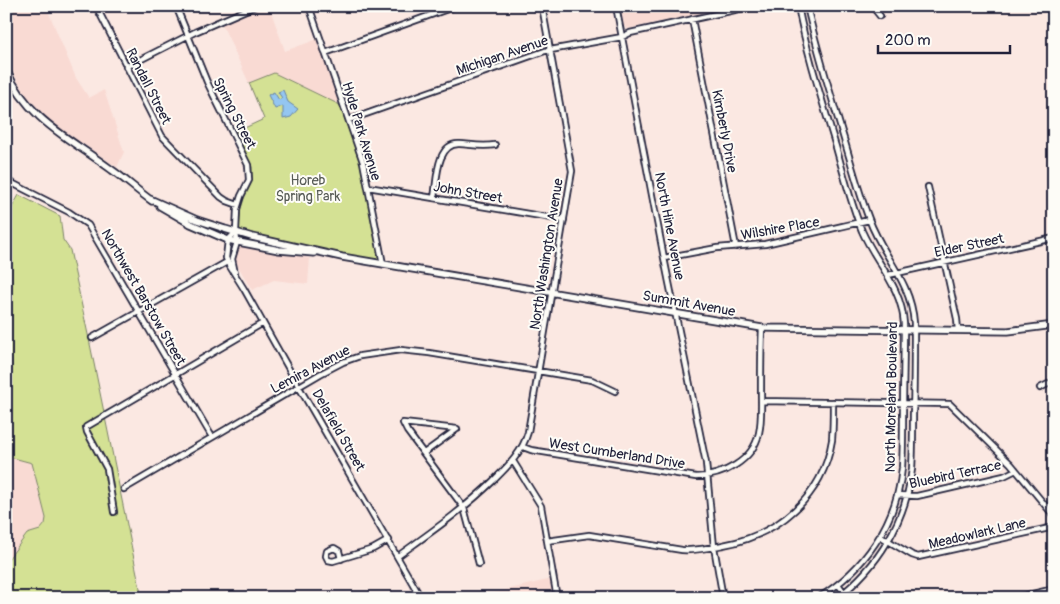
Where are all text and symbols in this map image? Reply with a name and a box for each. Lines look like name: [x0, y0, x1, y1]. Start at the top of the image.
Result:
scale bar: [878, 22, 1010, 54]
text: 200 m: [885, 31, 930, 50]
street label: Michigan Avenue: [454, 32, 550, 79]
street label: Randall Street: [122, 45, 175, 127]
street label: Spring Street: [209, 75, 260, 152]
street label: Hyde Park Avenue: [338, 80, 385, 183]
street label: Kimberly Drive: [708, 88, 741, 174]
street label: North Hine Avenue: [651, 171, 688, 281]
park label: Horeb Spring Park: [276, 172, 340, 205]
street label: North Washington Avenue: [526, 177, 567, 331]
street label: John Street: [432, 178, 504, 207]
street label: Wilshire Place: [739, 213, 821, 244]
street label: Northwest Barstow Street: [98, 226, 190, 369]
street label: Elder Street: [933, 230, 1006, 261]
street label: Summit Avenue: [641, 287, 737, 320]
street label: North Moreland Boulevard: [882, 321, 901, 473]
street label: Lemira Avenue: [268, 341, 353, 397]
street label: Delafield Street: [308, 386, 369, 475]
street label: West Cumberland Drive: [548, 434, 686, 473]
street label: Bluebird Terrace: [908, 456, 1003, 493]
street label: Meadowlark Lane: [927, 514, 1028, 553]

